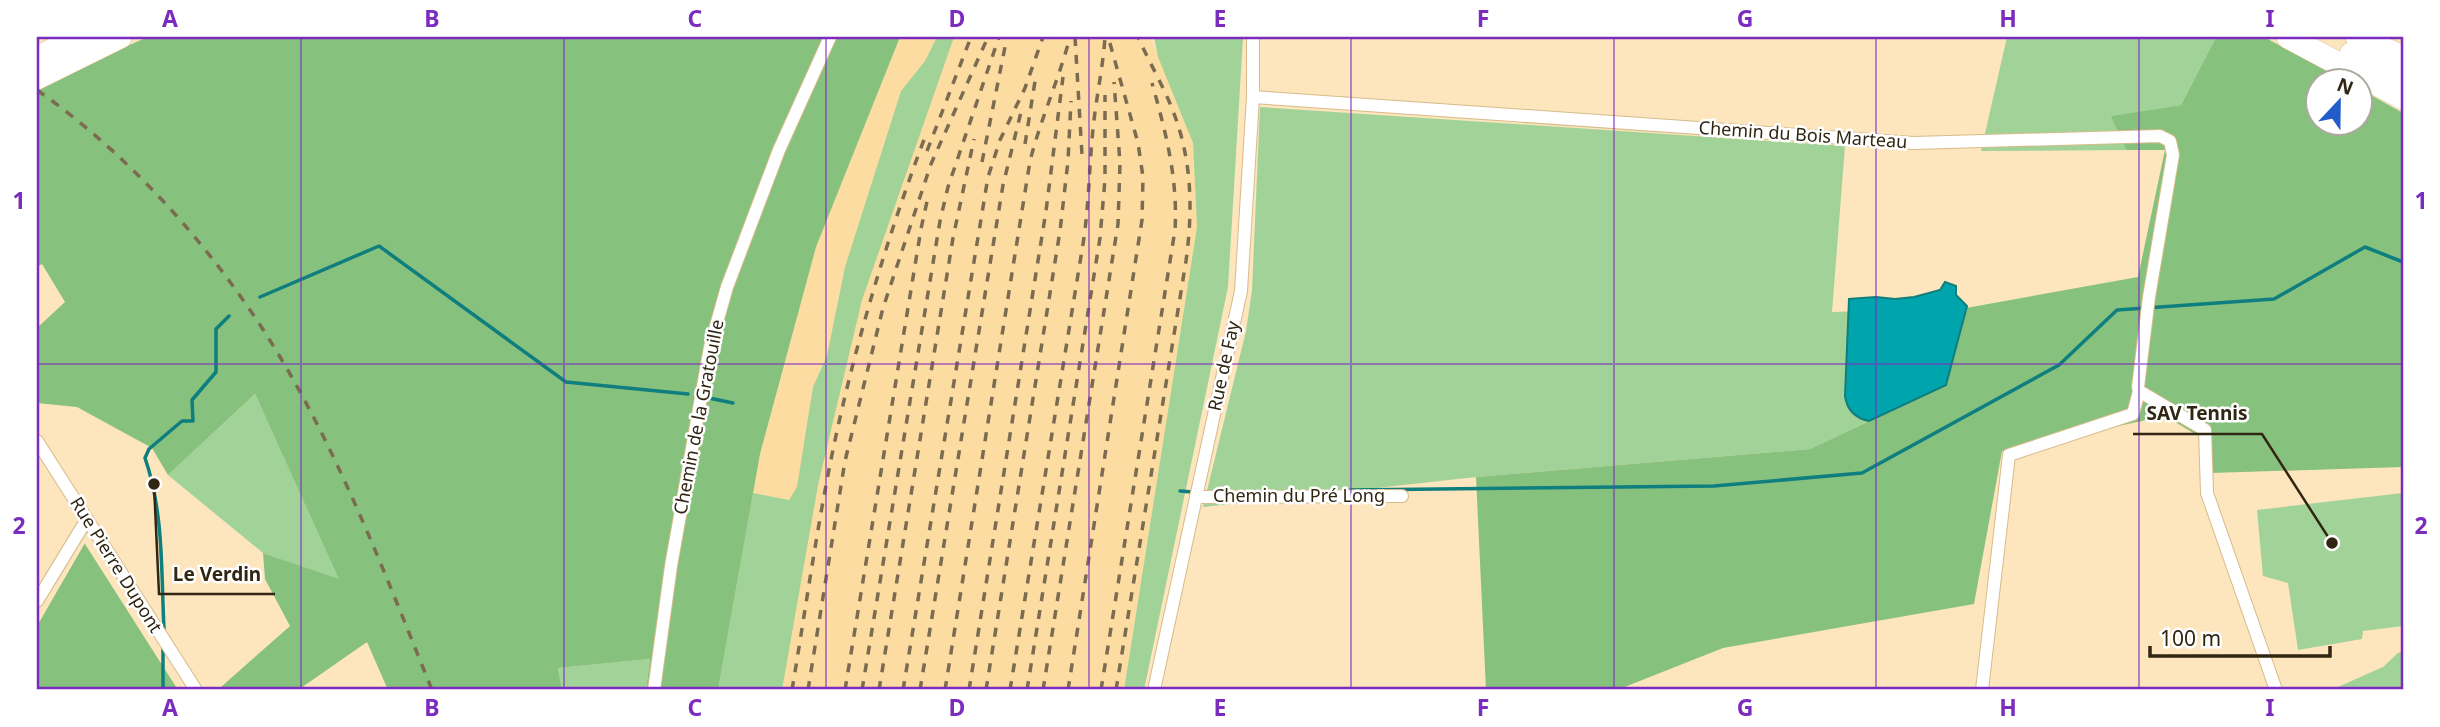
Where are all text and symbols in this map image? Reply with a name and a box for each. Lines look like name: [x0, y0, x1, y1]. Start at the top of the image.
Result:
text: A: [162, 2, 178, 34]
text: B: [424, 2, 440, 34]
text: C: [688, 2, 703, 34]
text: D: [949, 2, 965, 34]
text: E: [1214, 2, 1226, 34]
text: F: [1477, 2, 1489, 34]
text: G: [1737, 2, 1753, 34]
text: H: [1999, 2, 2017, 34]
text: I: [2266, 2, 2275, 34]
north arrow: [2304, 66, 2374, 136]
text: N: [2333, 71, 2357, 101]
street label: Chemin du Bois Marteau: [1698, 115, 1908, 153]
text: 1: [12, 184, 26, 216]
text: 1: [2414, 184, 2428, 216]
street label: Chemin de la Gratouille: [667, 317, 729, 516]
street label: Rue de Fay: [1202, 318, 1244, 413]
callout: SAV Tennis: [2133, 394, 2262, 434]
text: SAV Tennis: [2146, 400, 2248, 426]
street label: Chemin du Pré Long: [1213, 483, 1385, 507]
street label: Rue Pierre Dupont: [65, 492, 169, 637]
text: 2: [12, 509, 26, 541]
text: 2: [2414, 509, 2428, 541]
callout: Le Verdin: [159, 554, 275, 594]
text: Le Verdin: [173, 561, 261, 587]
scale bar: [2150, 615, 2330, 659]
text: 100 m: [2160, 624, 2221, 652]
text: A: [162, 691, 178, 723]
text: B: [424, 691, 440, 723]
text: C: [688, 691, 703, 723]
text: D: [949, 691, 965, 723]
text: E: [1214, 691, 1226, 723]
text: F: [1477, 691, 1489, 723]
text: G: [1737, 691, 1753, 723]
text: H: [1999, 691, 2017, 723]
text: I: [2266, 691, 2275, 723]

